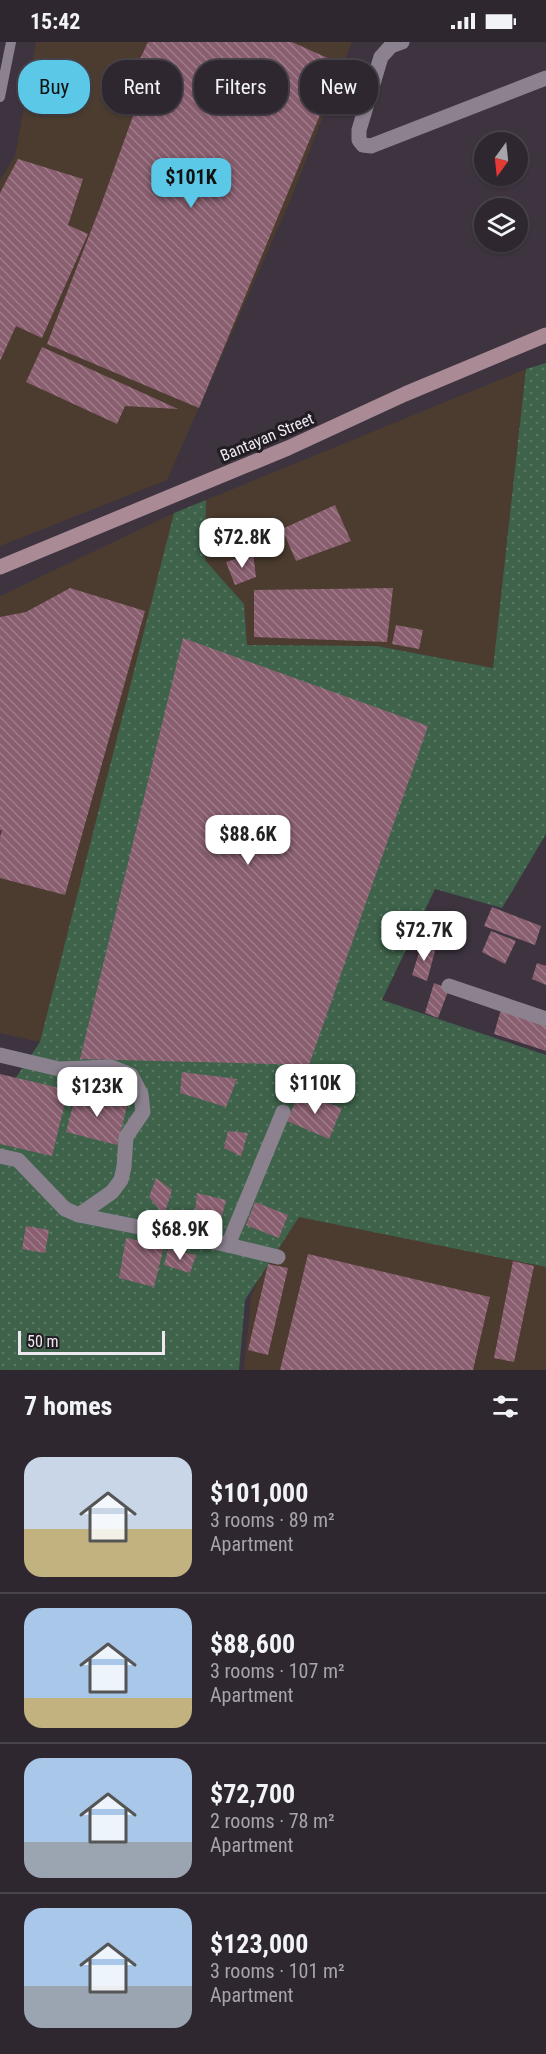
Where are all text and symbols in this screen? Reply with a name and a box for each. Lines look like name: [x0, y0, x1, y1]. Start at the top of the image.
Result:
text: 15:42: [30, 9, 81, 34]
chip: Buy: [18, 60, 90, 114]
chip: Rent: [102, 60, 182, 114]
chip: Filters: [194, 60, 288, 114]
chip: New: [300, 60, 378, 114]
north arrow: [474, 132, 528, 186]
map controls: [474, 132, 528, 252]
pin: $101K: [149, 158, 233, 209]
text: $101K: [165, 165, 217, 189]
button: layers: [474, 198, 528, 252]
street label: Bantayan Street: [217, 409, 317, 465]
pin: $72.8K: [193, 518, 291, 569]
text: $72.8K: [213, 525, 271, 549]
pin: $88.6K: [199, 815, 297, 866]
text: $88.6K: [219, 822, 277, 846]
pin: $72.7K: [375, 911, 473, 962]
text: $72.7K: [395, 918, 453, 942]
pin: $110K: [273, 1064, 357, 1115]
pin: $123K: [55, 1067, 139, 1118]
text: $110K: [289, 1071, 341, 1095]
text: $123K: [71, 1074, 123, 1098]
pin: $68.9K: [131, 1210, 229, 1261]
text: $68.9K: [151, 1217, 209, 1241]
scale bar: [18, 1328, 165, 1356]
text: 50 m: [27, 1332, 59, 1351]
icon: filters: [489, 1390, 522, 1423]
text: 7 homes: [24, 1391, 112, 1421]
text: $101,000: [210, 1478, 308, 1508]
icon: home: [72, 1481, 144, 1553]
text: 3 rooms · 89 m²: [210, 1508, 335, 1532]
text: Apartment: [210, 1532, 294, 1556]
text: $88,600: [210, 1629, 295, 1659]
icon: home: [72, 1632, 144, 1704]
text: 3 rooms · 107 m²: [210, 1659, 345, 1683]
text: Apartment: [210, 1683, 294, 1707]
text: $72,700: [210, 1779, 295, 1809]
icon: home: [72, 1782, 144, 1854]
text: 2 rooms · 78 m²: [210, 1809, 335, 1833]
text: Apartment: [210, 1833, 294, 1857]
text: $123,000: [210, 1929, 308, 1959]
icon: home: [72, 1932, 144, 2004]
text: 3 rooms · 101 m²: [210, 1959, 345, 1983]
text: Apartment: [210, 1983, 294, 2007]

